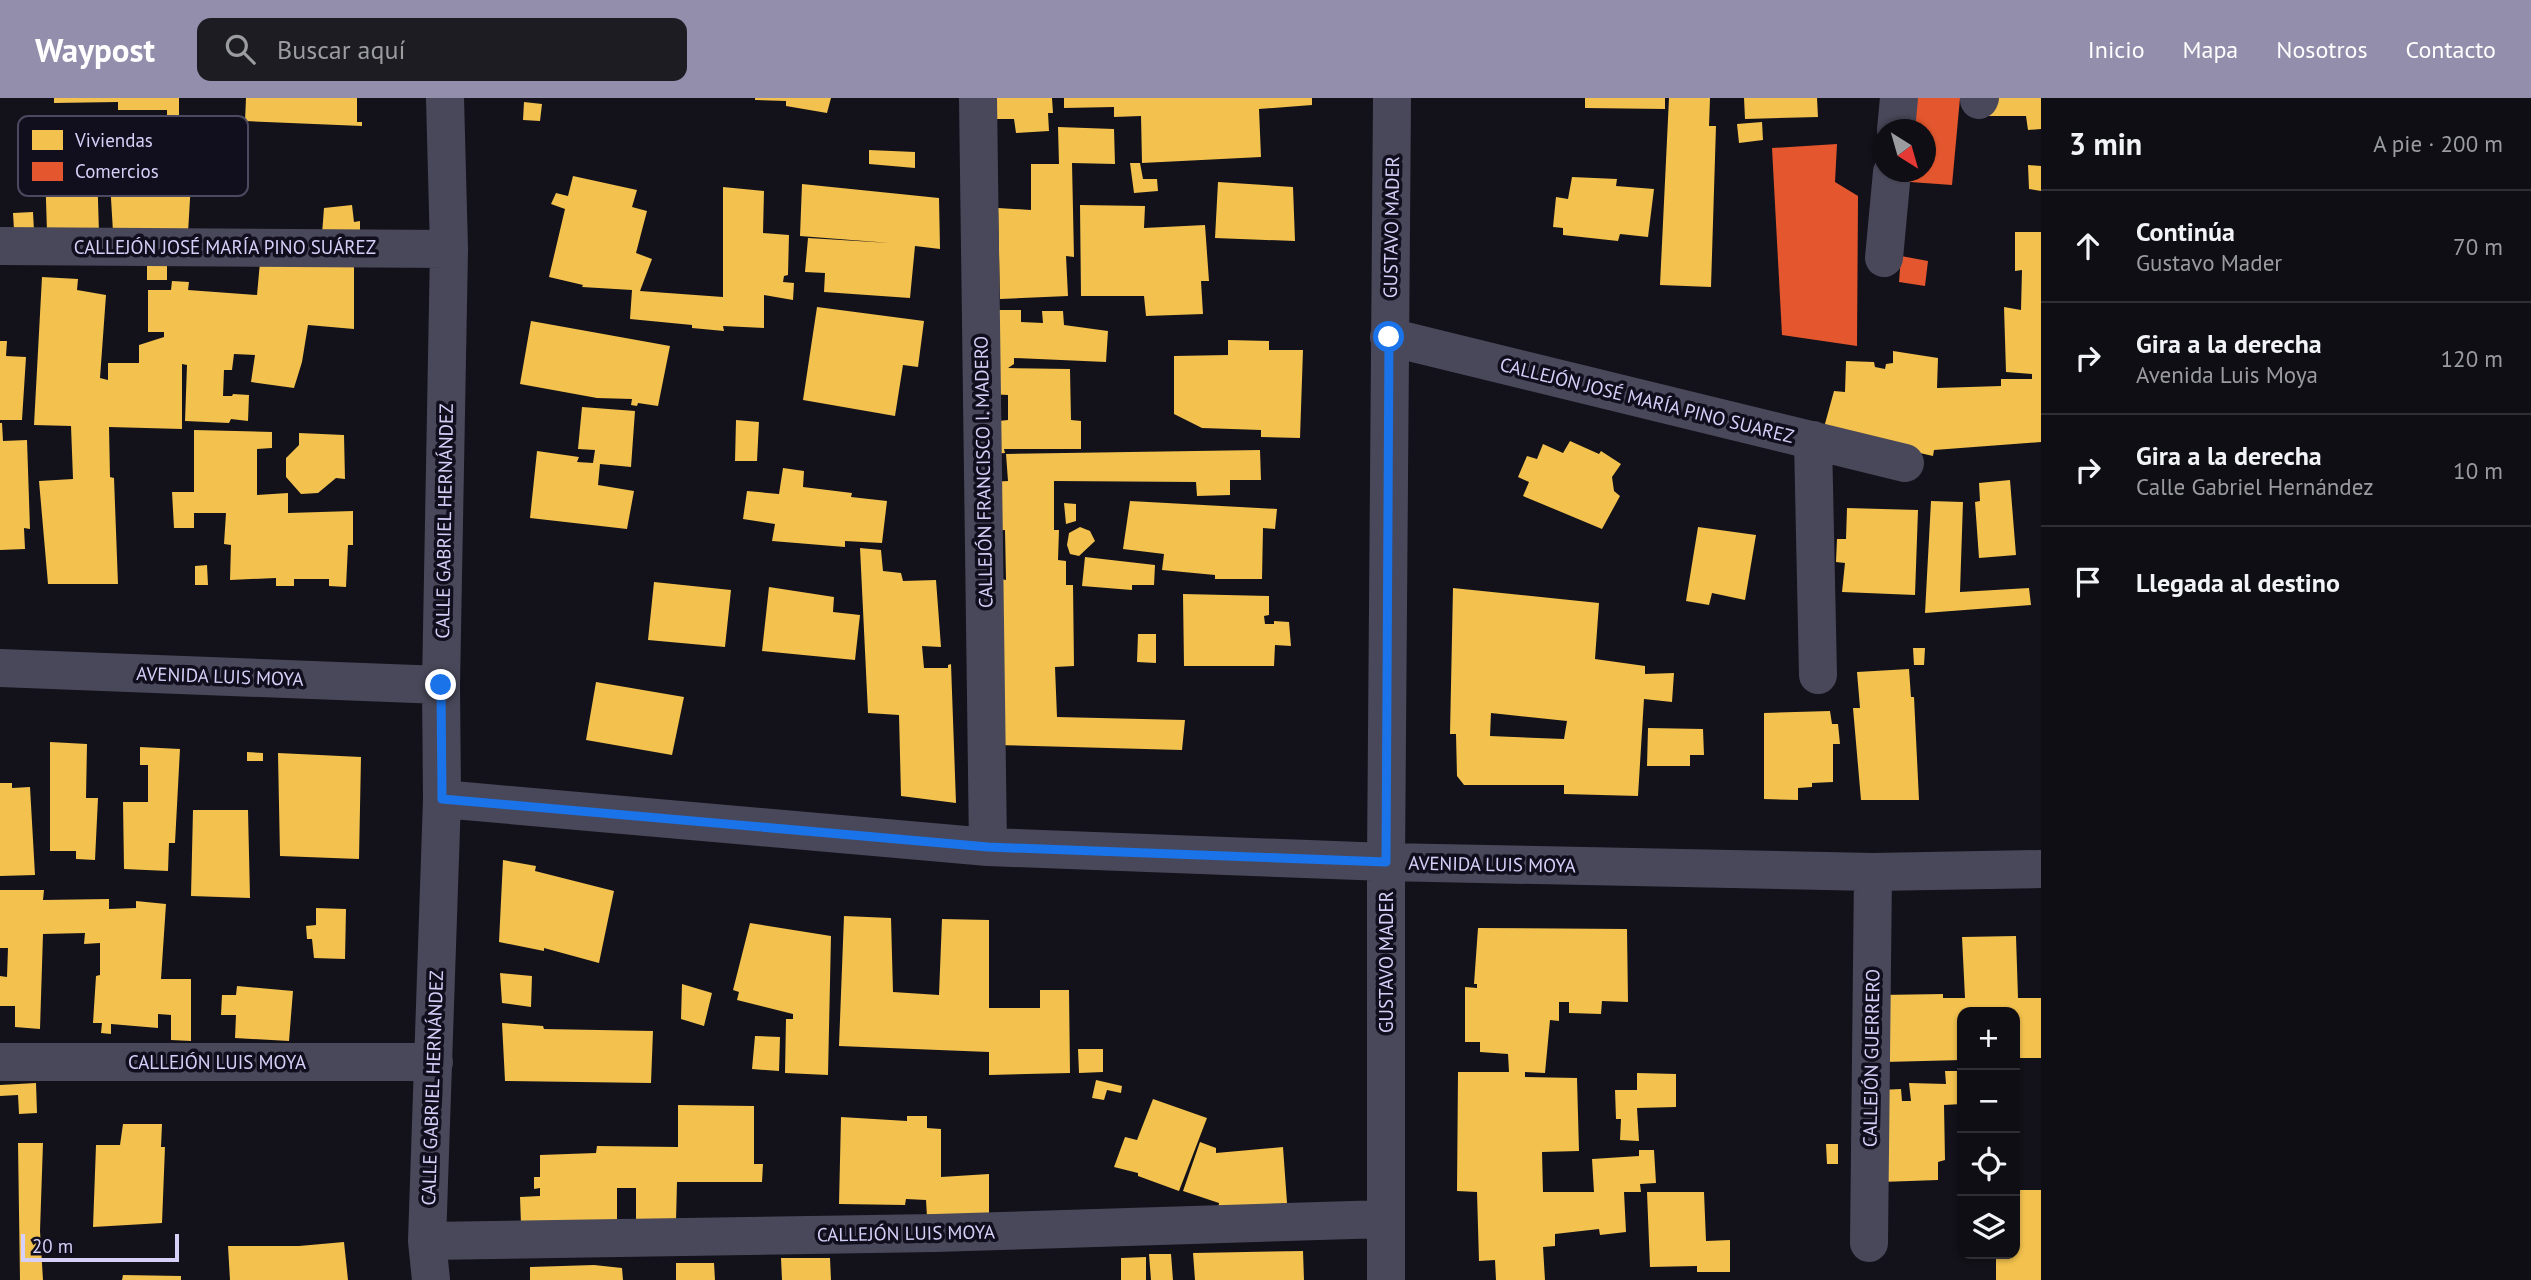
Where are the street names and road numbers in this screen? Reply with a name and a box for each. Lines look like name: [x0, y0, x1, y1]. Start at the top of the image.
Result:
street label: GUSTAVO MADER: [1378, 156, 1404, 298]
street label: CALLEJÓN JOSÉ MARÍA PINO SUÁREZ: [74, 235, 376, 259]
street label: CALLEJÓN FRANCISCO I. MADERO: [969, 336, 997, 608]
street label: CALLEJÓN JOSÉ MARÍA PINO SUAREZ: [1497, 352, 1797, 448]
street label: CALLE GABRIEL HERNÁNDEZ: [430, 403, 458, 639]
street label: AVENIDA LUIS MOYA: [136, 661, 304, 691]
street label: AVENIDA LUIS MOYA: [1408, 851, 1576, 877]
street label: GUSTAVO MADER: [1374, 891, 1398, 1033]
street label: CALLEJÓN GUERRERO: [1857, 969, 1885, 1147]
street label: CALLE GABRIEL HERNÁNDEZ: [416, 970, 448, 1206]
street label: CALLEJÓN LUIS MOYA: [128, 1050, 306, 1074]
street label: CALLEJÓN LUIS MOYA: [817, 1219, 995, 1247]

